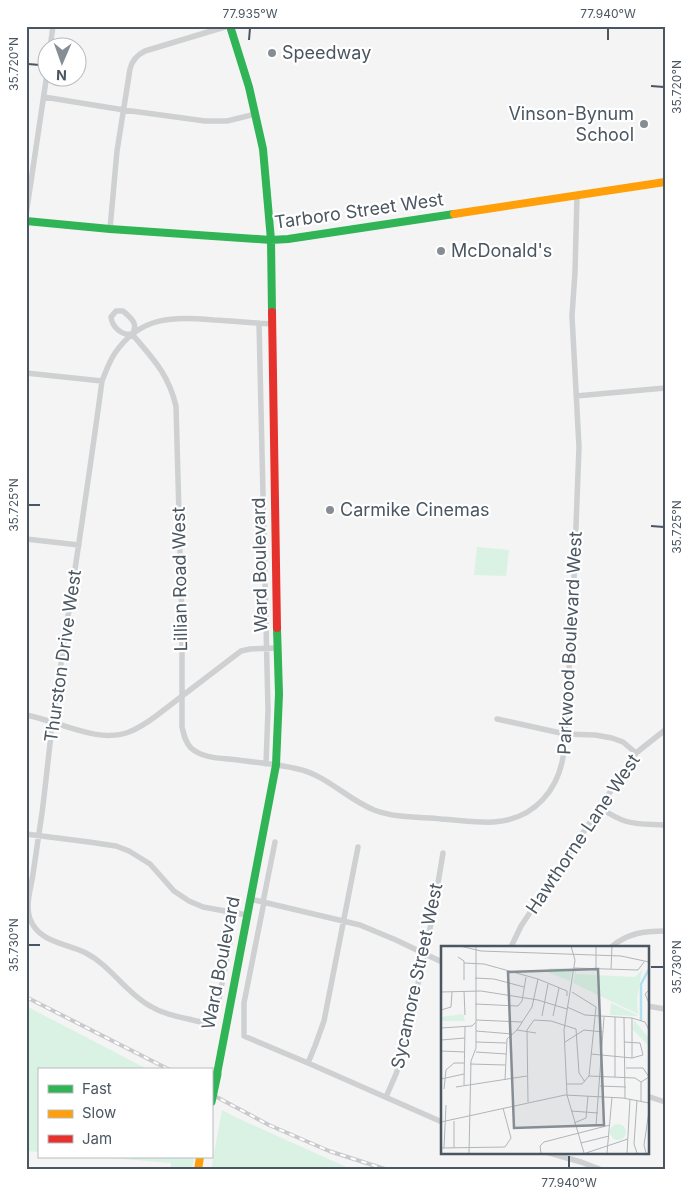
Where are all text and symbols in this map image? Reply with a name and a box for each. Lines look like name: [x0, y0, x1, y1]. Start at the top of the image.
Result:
text: 77.935°W: [222, 6, 278, 21]
text: 77.940°W: [580, 6, 636, 21]
text: 35.720°N: [6, 37, 21, 91]
north arrow: [38, 38, 88, 88]
place label: Speedway: [282, 42, 371, 63]
marker: Speedway: [266, 47, 278, 59]
text: 35.720°N: [669, 60, 684, 114]
text: N: [56, 67, 67, 84]
place label: Vinson-Bynum School: [508, 103, 634, 145]
marker: Vinson-Bynum School: [638, 118, 650, 130]
street label: Tarboro Street West: [273, 188, 445, 233]
place label: McDonald's: [451, 240, 552, 261]
marker: McDonald's: [435, 245, 447, 257]
text: 35.725°N: [6, 478, 21, 532]
street label: Ward Boulevard: [248, 497, 271, 633]
place label: Carmike Cinemas: [340, 499, 489, 520]
text: 35.725°N: [669, 500, 684, 554]
marker: Carmike Cinemas: [324, 504, 336, 516]
street label: Lillian Road West: [168, 506, 191, 651]
street label: Parkwood Boulevard West: [553, 531, 586, 755]
street label: Thurston Drive West: [40, 568, 85, 743]
street label: Hawthorne Lane West: [521, 750, 644, 918]
street label: Sycamore Street West: [387, 881, 446, 1071]
street label: Ward Boulevard: [197, 895, 244, 1031]
text: 35.730°N: [6, 918, 21, 972]
text: 35.730°N: [669, 940, 684, 994]
inset map: [441, 946, 648, 1154]
legend: [38, 1068, 212, 1158]
text: Fast: [82, 1079, 112, 1098]
text: Slow: [82, 1103, 116, 1122]
text: Jam: [82, 1129, 112, 1148]
text: 77.940°W: [541, 1175, 597, 1190]

